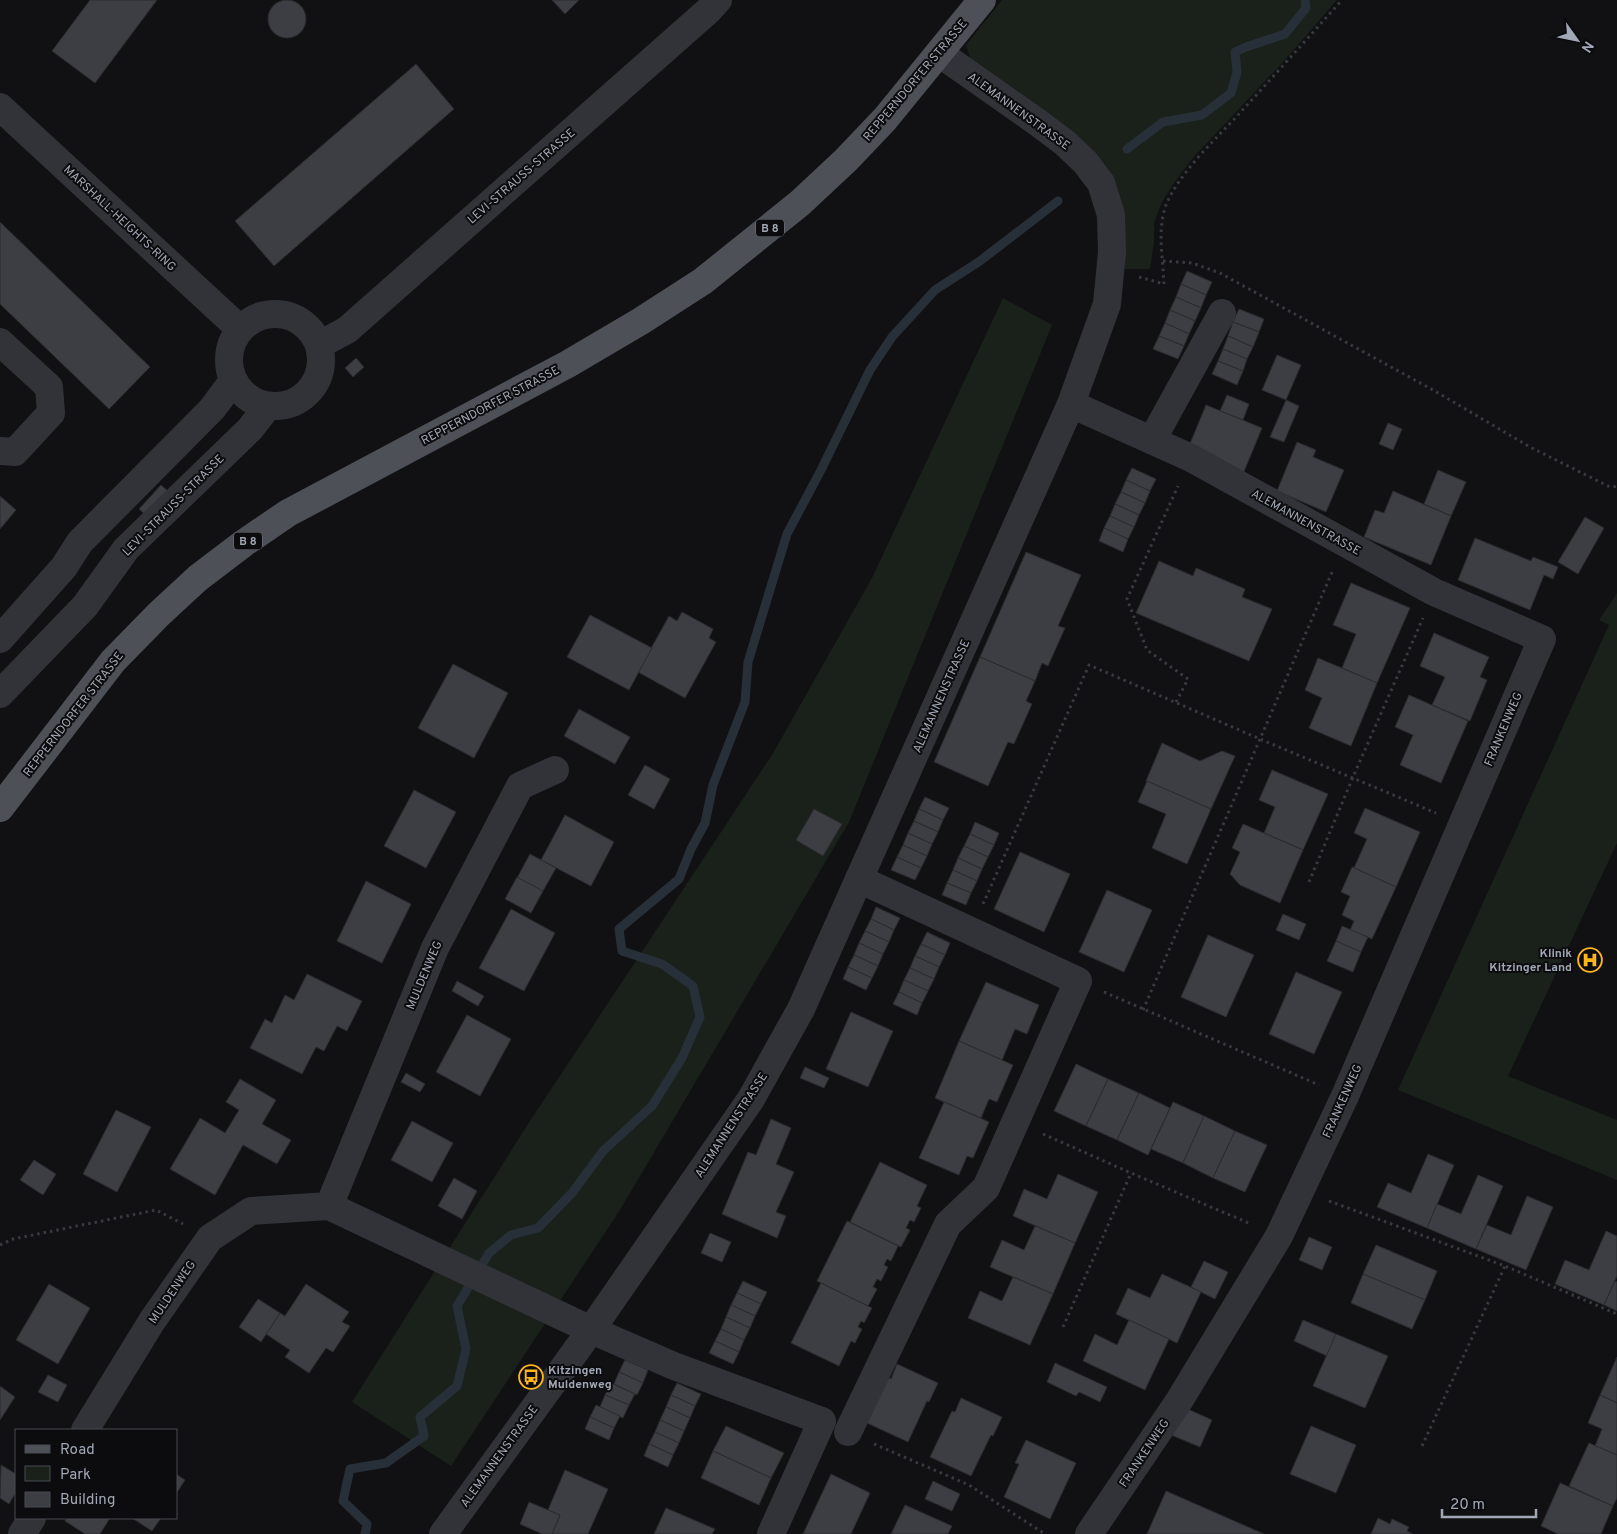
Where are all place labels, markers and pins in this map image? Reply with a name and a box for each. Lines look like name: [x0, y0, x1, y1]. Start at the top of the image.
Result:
place label: Klinik Kitzinger Land: [1489, 946, 1572, 976]
hospital icon: Klinik Kitzinger Land: [1577, 947, 1603, 973]
place label: Kitzingen Muldenweg: [548, 1363, 612, 1393]
bus stop icon: Kitzingen Muldenweg: [518, 1364, 544, 1390]

